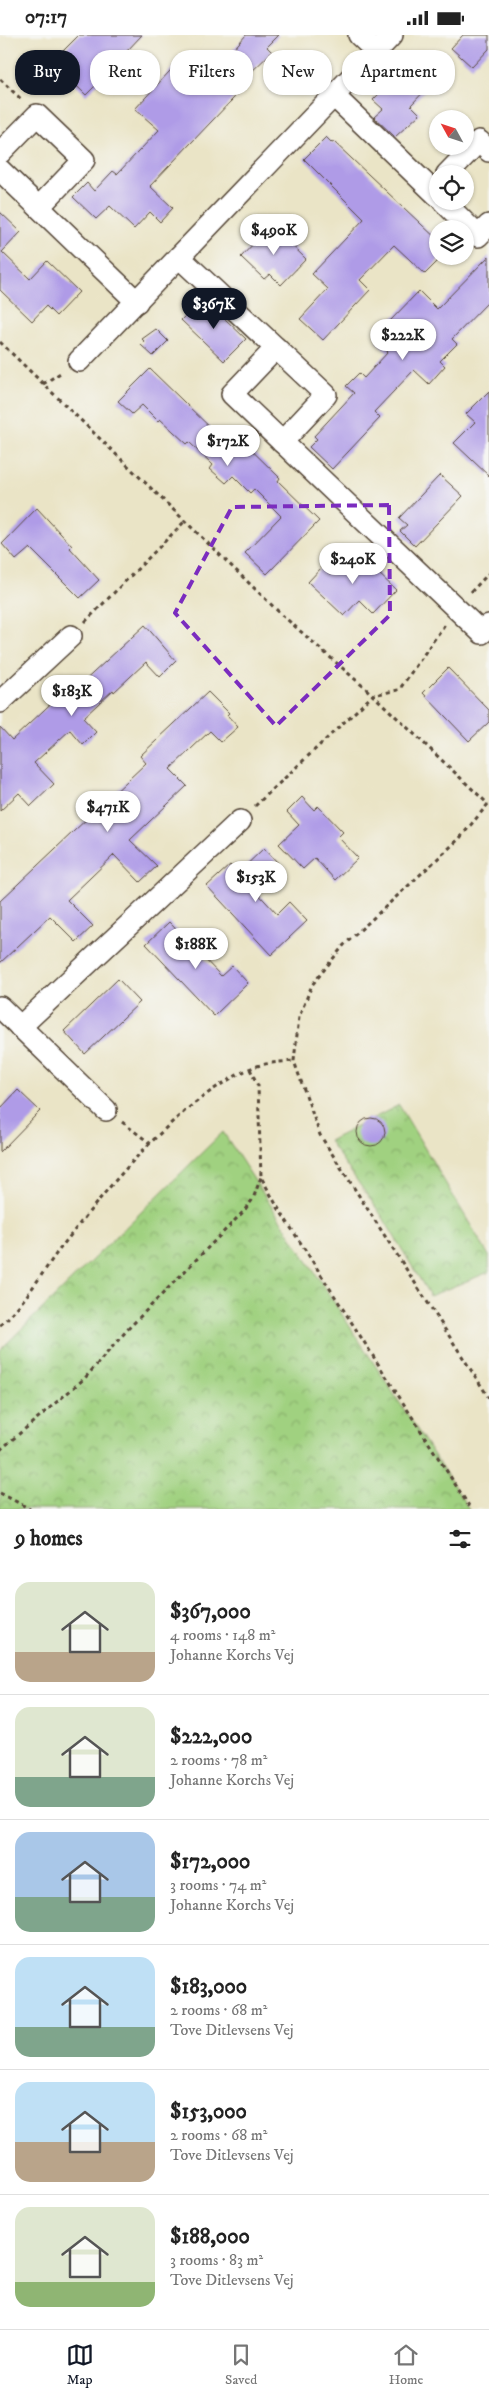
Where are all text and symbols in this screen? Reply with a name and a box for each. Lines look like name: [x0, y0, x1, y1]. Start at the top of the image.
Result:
text: 07:17: [25, 6, 67, 29]
chip: Buy: [15, 50, 80, 95]
chip: Rent: [90, 50, 160, 95]
chip: Filters: [170, 50, 253, 95]
chip: New: [263, 50, 332, 95]
chip: Apartment: [342, 50, 455, 95]
north arrow: [429, 110, 474, 155]
map controls: [429, 110, 474, 265]
button: locate: [429, 165, 474, 210]
pin: $490K: [239, 213, 309, 256]
text: $490K: [251, 220, 297, 240]
button: layers: [429, 220, 474, 265]
pin: $367K: [179, 287, 249, 330]
text: $367K: [193, 294, 235, 314]
pin: $222K: [368, 319, 438, 361]
text: $222K: [381, 325, 425, 345]
pin: $172K: [193, 425, 263, 467]
text: $172K: [207, 431, 249, 451]
pin: $240K: [318, 543, 388, 585]
text: $240K: [330, 549, 376, 569]
pin: $183K: [37, 675, 107, 717]
text: $183K: [52, 681, 92, 701]
pin: $471K: [73, 791, 143, 833]
text: $471K: [87, 797, 129, 817]
pin: $153K: [221, 861, 291, 903]
text: $153K: [236, 867, 276, 887]
pin: $188K: [161, 927, 231, 970]
text: $188K: [175, 934, 217, 954]
icon: filters: [446, 1525, 474, 1553]
text: 9 homes: [15, 1526, 83, 1552]
text: $367,000: [170, 1599, 251, 1625]
icon: home: [55, 1602, 115, 1662]
text: 4 rooms · 148 m²: [170, 1625, 275, 1645]
text: Johanne Korchs Vej: [170, 1645, 294, 1665]
text: $222,000: [170, 1724, 252, 1750]
icon: home: [55, 1727, 115, 1787]
text: 2 rooms · 78 m²: [170, 1750, 267, 1770]
text: Johanne Korchs Vej: [170, 1770, 294, 1790]
text: $172,000: [170, 1849, 250, 1875]
icon: home: [55, 1852, 115, 1912]
text: 3 rooms · 74 m²: [170, 1875, 267, 1895]
text: Johanne Korchs Vej: [170, 1895, 294, 1915]
text: $183,000: [170, 1974, 247, 2000]
icon: home: [55, 1977, 115, 2037]
text: 2 rooms · 68 m²: [170, 2000, 267, 2020]
text: Tove Ditlevsens Vej: [170, 2020, 294, 2040]
text: $153,000: [170, 2099, 247, 2125]
icon: home: [55, 2102, 115, 2162]
text: 2 rooms · 68 m²: [170, 2125, 267, 2145]
text: Tove Ditlevsens Vej: [170, 2145, 294, 2165]
text: $188,000: [170, 2224, 250, 2250]
icon: home: [55, 2227, 115, 2287]
text: 3 rooms · 83 m²: [170, 2250, 263, 2270]
text: Tove Ditlevsens Vej: [170, 2270, 294, 2290]
tab: Map: [66, 2341, 94, 2389]
tab: Saved: [225, 2341, 257, 2389]
tab: Home: [389, 2341, 423, 2389]

